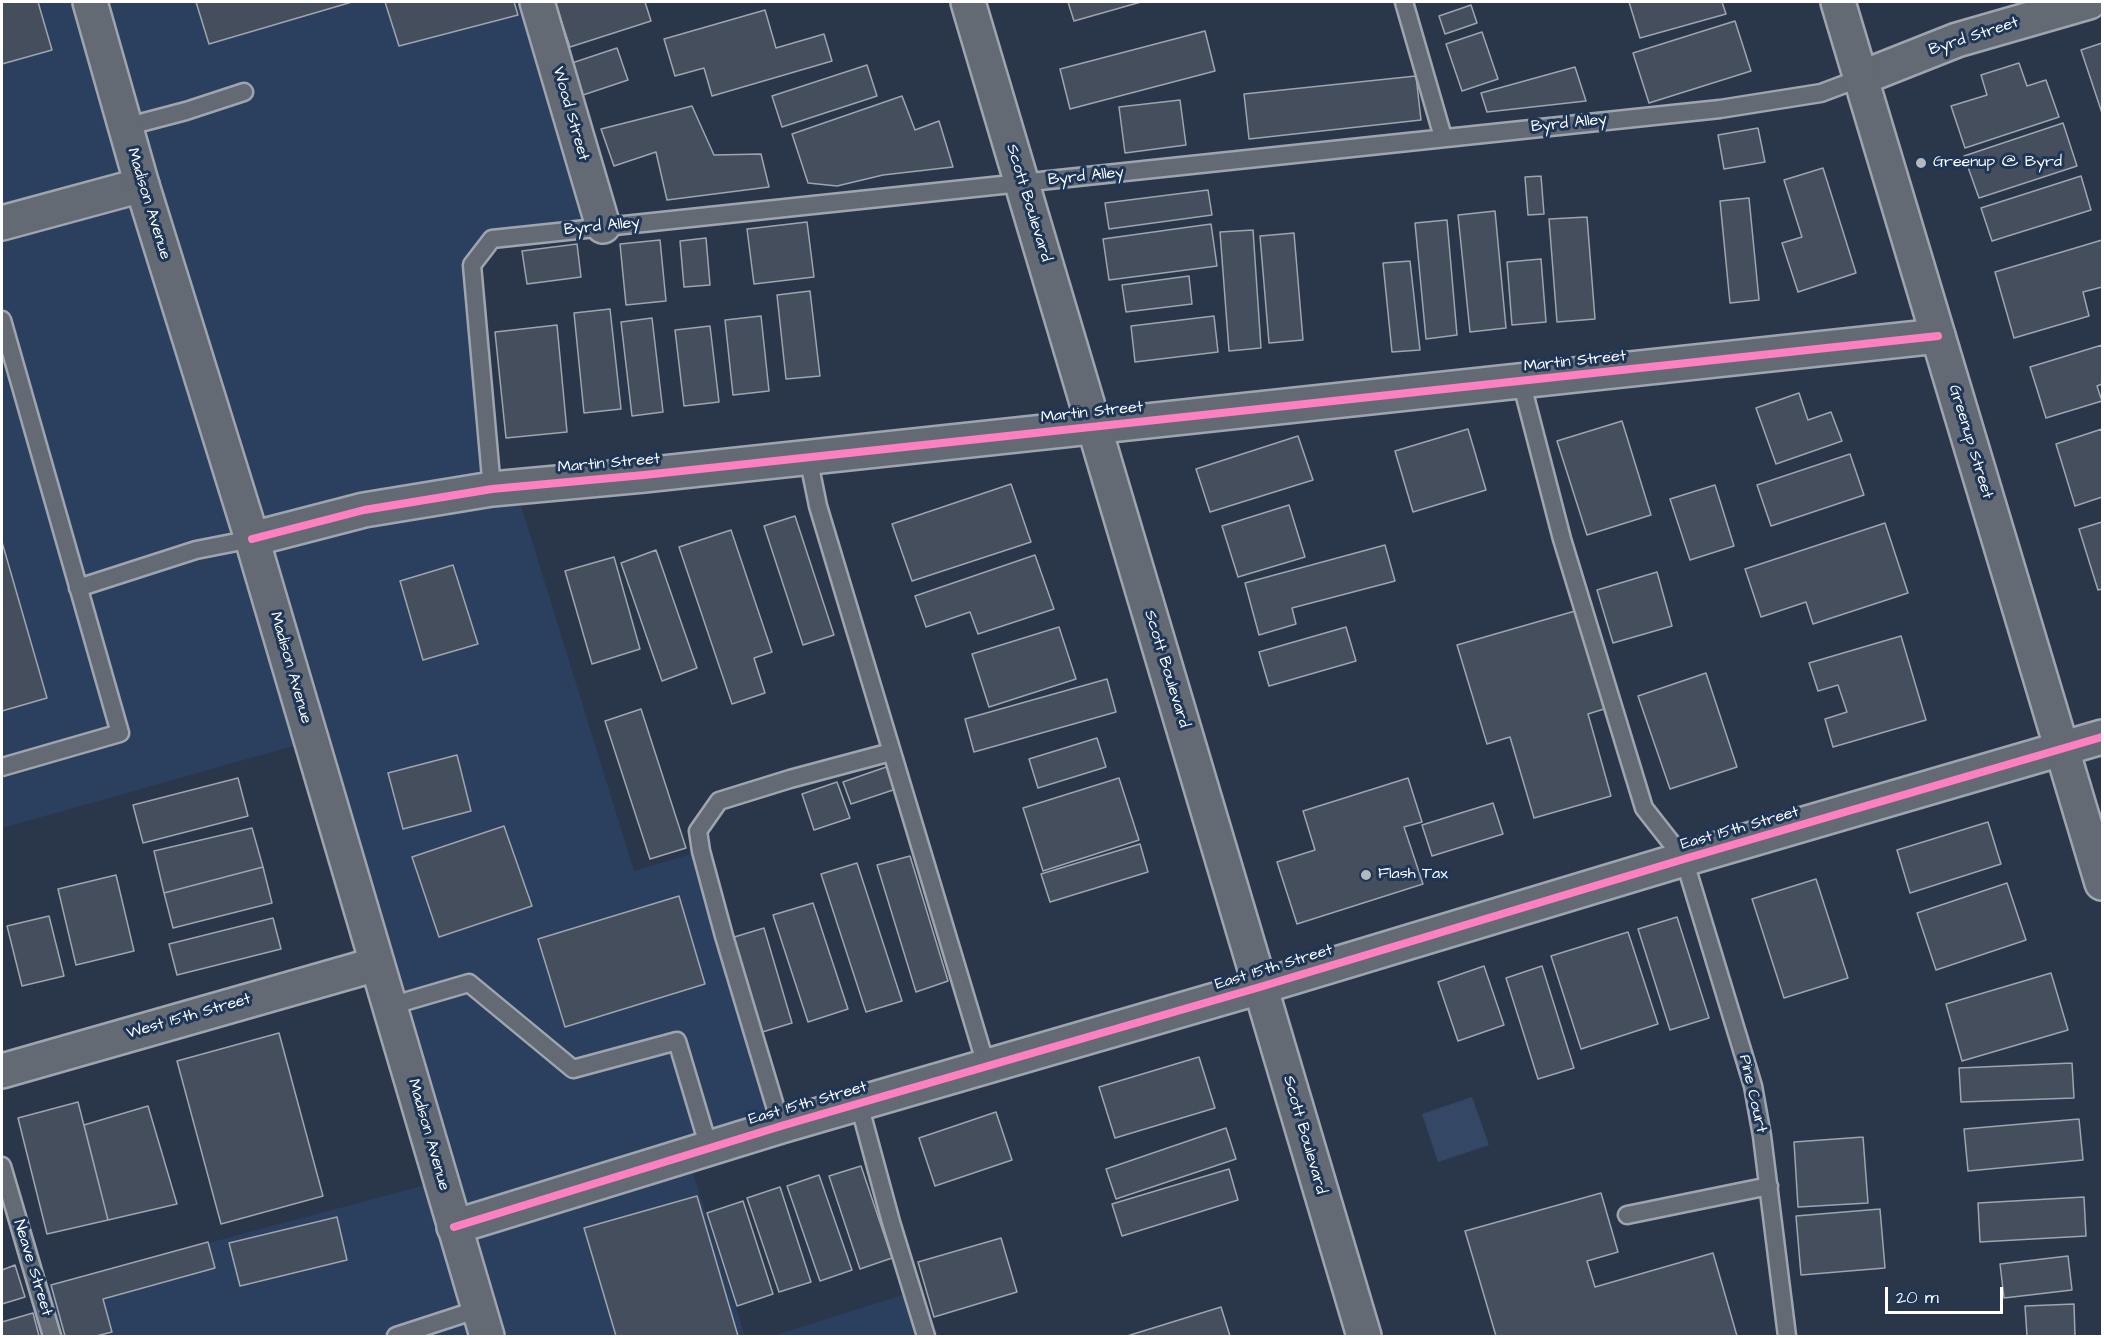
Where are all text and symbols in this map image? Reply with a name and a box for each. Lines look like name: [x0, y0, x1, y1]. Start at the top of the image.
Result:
street label: Byrd Street: [1927, 14, 2021, 60]
street label: Wood Street: [547, 65, 593, 163]
street label: Byrd Alley: [1530, 110, 1608, 138]
street label: Scott Boulevard: [1001, 142, 1055, 264]
street label: Madison Avenue: [122, 146, 174, 262]
place label: Greenup @ Byrd: [1933, 153, 2062, 173]
marker: Greenup @ Byrd: [1914, 156, 1928, 170]
street label: Byrd Alley: [1047, 163, 1125, 191]
street label: Byrd Alley: [563, 213, 641, 241]
street label: Martin Street: [1523, 347, 1627, 377]
street label: Greenup Street: [1944, 383, 1996, 501]
street label: Martin Street: [1040, 398, 1144, 428]
street label: Martin Street: [557, 450, 661, 478]
street label: Scott Boulevard: [1139, 608, 1193, 730]
street label: Madison Avenue: [265, 610, 315, 726]
street label: East 15th Street: [1679, 803, 1801, 855]
place label: Flash Tax: [1378, 865, 1448, 885]
marker: Flash Tax: [1359, 868, 1373, 882]
street label: East 15th Street: [1213, 941, 1335, 995]
street label: West 15th Street: [125, 990, 253, 1044]
street label: Pine Court: [1734, 1053, 1770, 1135]
street label: Scott Boulevard: [1278, 1074, 1330, 1196]
street label: Madison Avenue: [403, 1077, 453, 1193]
street label: East 15th Street: [747, 1078, 869, 1130]
street label: Neave Street: [8, 1218, 56, 1318]
scale bar: [1888, 1275, 2006, 1313]
text: 20 m: [1896, 1285, 1939, 1310]

